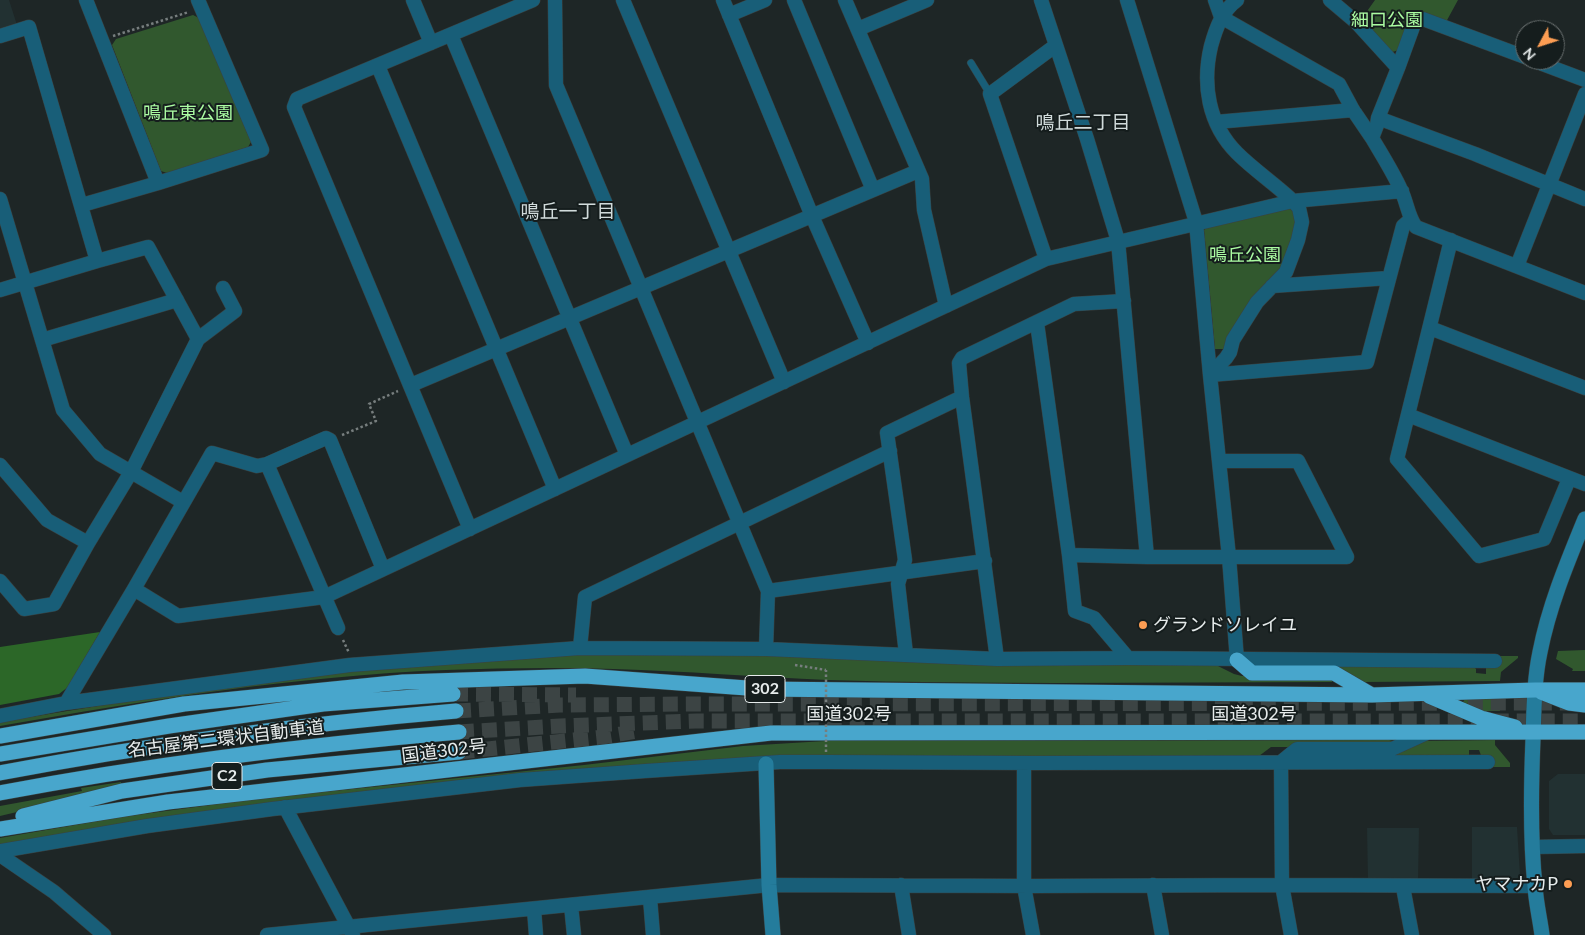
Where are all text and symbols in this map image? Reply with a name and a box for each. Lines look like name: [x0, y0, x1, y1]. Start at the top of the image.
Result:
park label: 細口公園: [1351, 9, 1423, 31]
north arrow: [1515, 20, 1565, 70]
text: N: [1519, 45, 1539, 64]
park label: 鳴丘東公園: [143, 102, 233, 124]
district label: 鳴丘二丁目: [1036, 112, 1130, 134]
district label: 鳴丘一丁目: [521, 201, 615, 223]
park label: 鳴丘公園: [1209, 244, 1281, 266]
place label: グランドソレイユ: [1153, 614, 1297, 636]
marker: グランドソレイユ: [1137, 619, 1149, 631]
road number: 302: [745, 676, 785, 702]
street label: 国道302号: [806, 703, 892, 725]
street label: 国道302号: [1211, 703, 1297, 725]
street label: 名古屋第二環状自動車道: [126, 716, 326, 762]
street label: 国道302号: [400, 735, 488, 767]
road number: C2: [212, 762, 242, 789]
place label: ヤマナカP: [1475, 873, 1558, 895]
marker: ヤマナカP: [1562, 878, 1574, 890]

